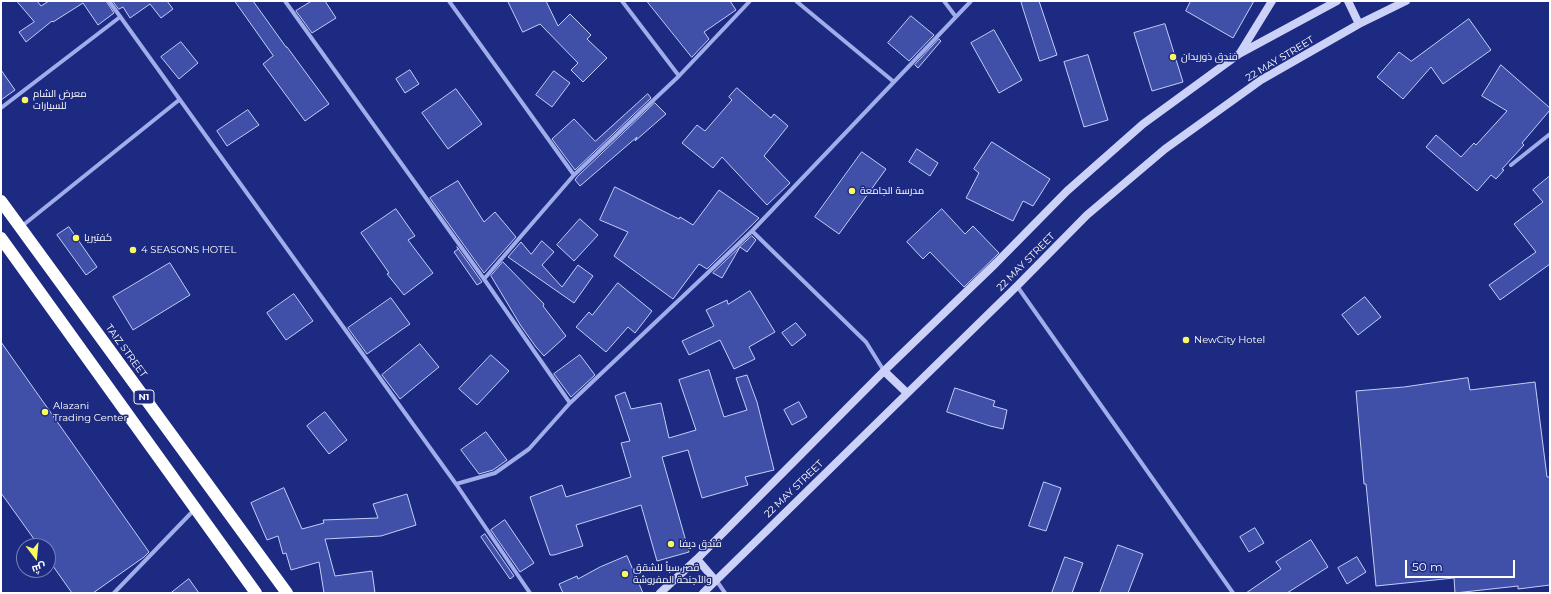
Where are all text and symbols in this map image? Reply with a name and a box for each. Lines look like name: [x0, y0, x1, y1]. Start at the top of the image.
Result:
street label: 22 MAY STREET: [1244, 34, 1316, 84]
place label: فندق ذوريدان: [1181, 51, 1238, 63]
marker: فندق ذوريدان: [1168, 52, 1178, 62]
place label: معرض الشام للسيارات: [33, 88, 87, 112]
marker: معرض الشام للسيارات: [20, 95, 30, 105]
place label: مدرسة الجامعة: [860, 185, 924, 197]
marker: مدرسة الجامعة: [847, 186, 857, 196]
street label: 22 MAY STREET: [994, 230, 1058, 294]
place label: كفتيريا: [84, 232, 112, 244]
marker: كفتيريا: [71, 233, 81, 243]
place label: 4 SEASONS HOTEL: [141, 244, 236, 256]
marker: 4 SEASONS HOTEL: [128, 245, 138, 255]
street label: TAIZ STREET: [103, 322, 149, 380]
place label: NewCity Hotel: [1194, 334, 1265, 346]
marker: NewCity Hotel: [1181, 335, 1191, 345]
road number: N1: [134, 390, 154, 404]
place label: Alazani Trading Center: [53, 400, 127, 424]
marker: Alazani Trading Center: [40, 407, 50, 417]
street label: 22 MAY STREET: [762, 458, 826, 520]
north arrow: [16, 538, 56, 578]
place label: فندق ديفا: [679, 538, 721, 550]
marker: فندق ديفا: [666, 539, 676, 549]
scale bar: [1407, 552, 1517, 578]
text: 50 m: [1412, 559, 1443, 574]
text: ش: [30, 560, 48, 577]
place label: قصر سبأ للشقق والأجنحة المفروشة: [633, 562, 712, 586]
marker: قصر سبأ للشقق والأجنحة المفروشة: [620, 569, 630, 579]

